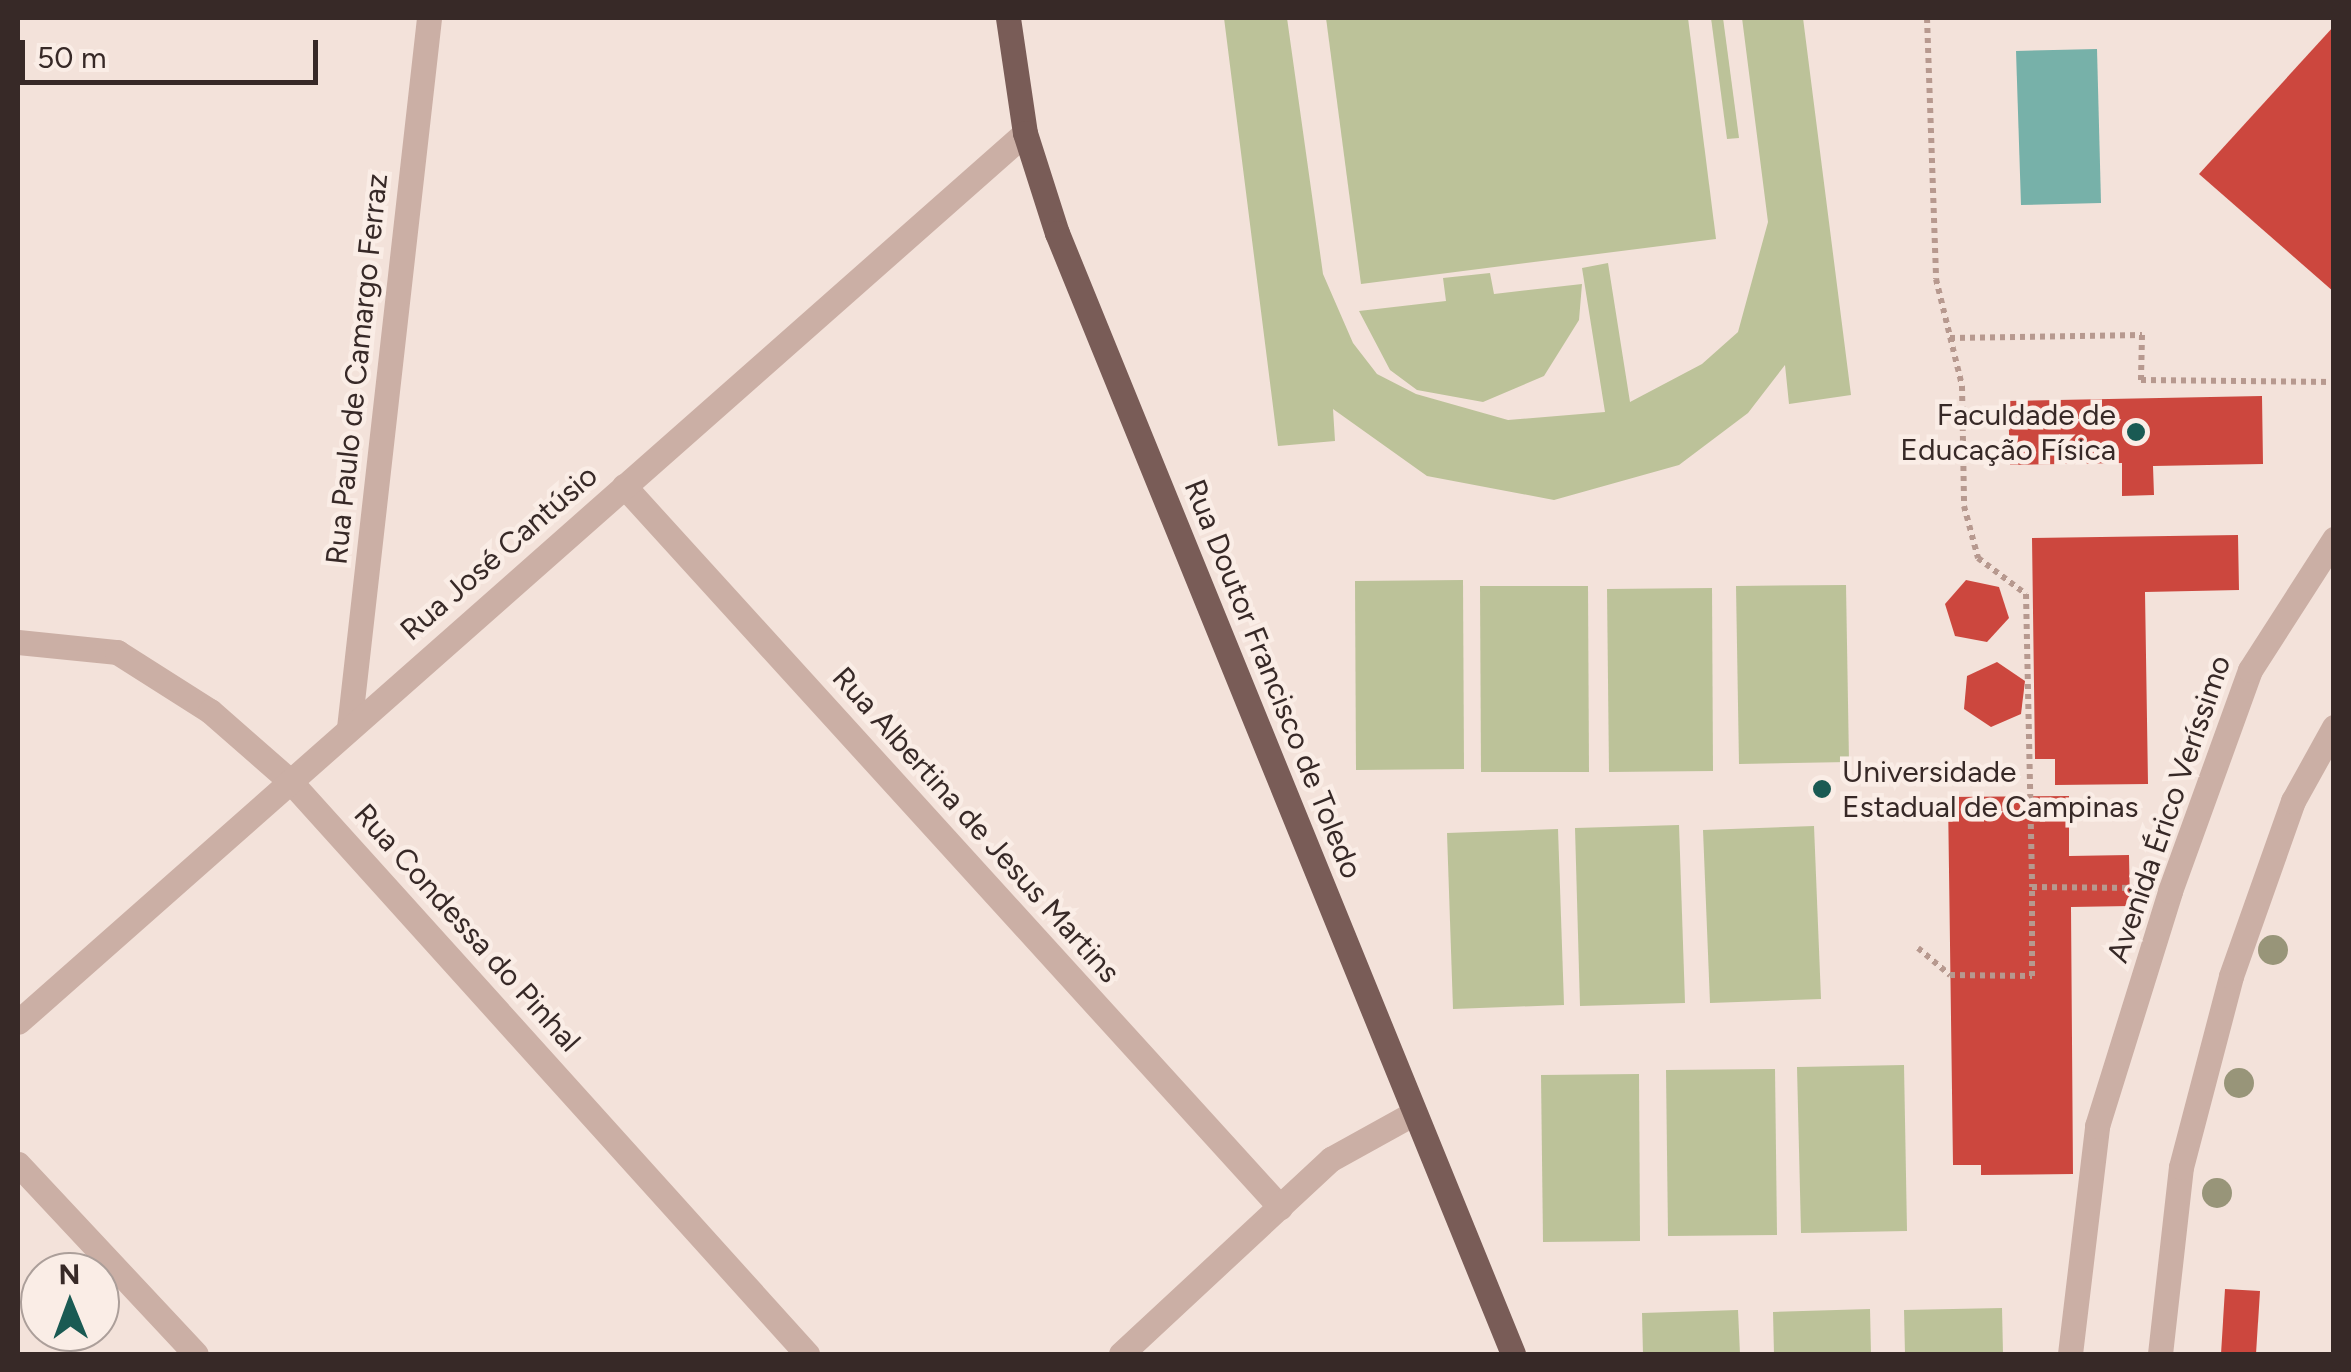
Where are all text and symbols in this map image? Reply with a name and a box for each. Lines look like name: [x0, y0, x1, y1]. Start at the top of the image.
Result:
scale bar: [25, 20, 322, 82]
text: 50 m: [37, 39, 106, 76]
street label: Rua Paulo de Camargo Ferraz: [319, 172, 395, 566]
place label: Faculdade de Educação Física: [1900, 397, 2116, 468]
marker: Faculdade de Educação Física: [2125, 421, 2147, 443]
street label: Rua José Cantúsio: [393, 458, 605, 648]
street label: Rua Doutor Francisco de Toledo: [1176, 474, 1370, 884]
street label: Avenida Érico Veríssimo: [2100, 651, 2238, 967]
street label: Rua Albertina de Jesus Martins: [825, 660, 1127, 990]
place label: Universidade Estadual de Campinas: [1842, 754, 2138, 824]
marker: Universidade Estadual de Campinas: [1811, 778, 1833, 800]
street label: Rua Condessa do Pinhal: [346, 797, 588, 1059]
north arrow: [20, 1252, 120, 1352]
text: N: [58, 1257, 81, 1291]

